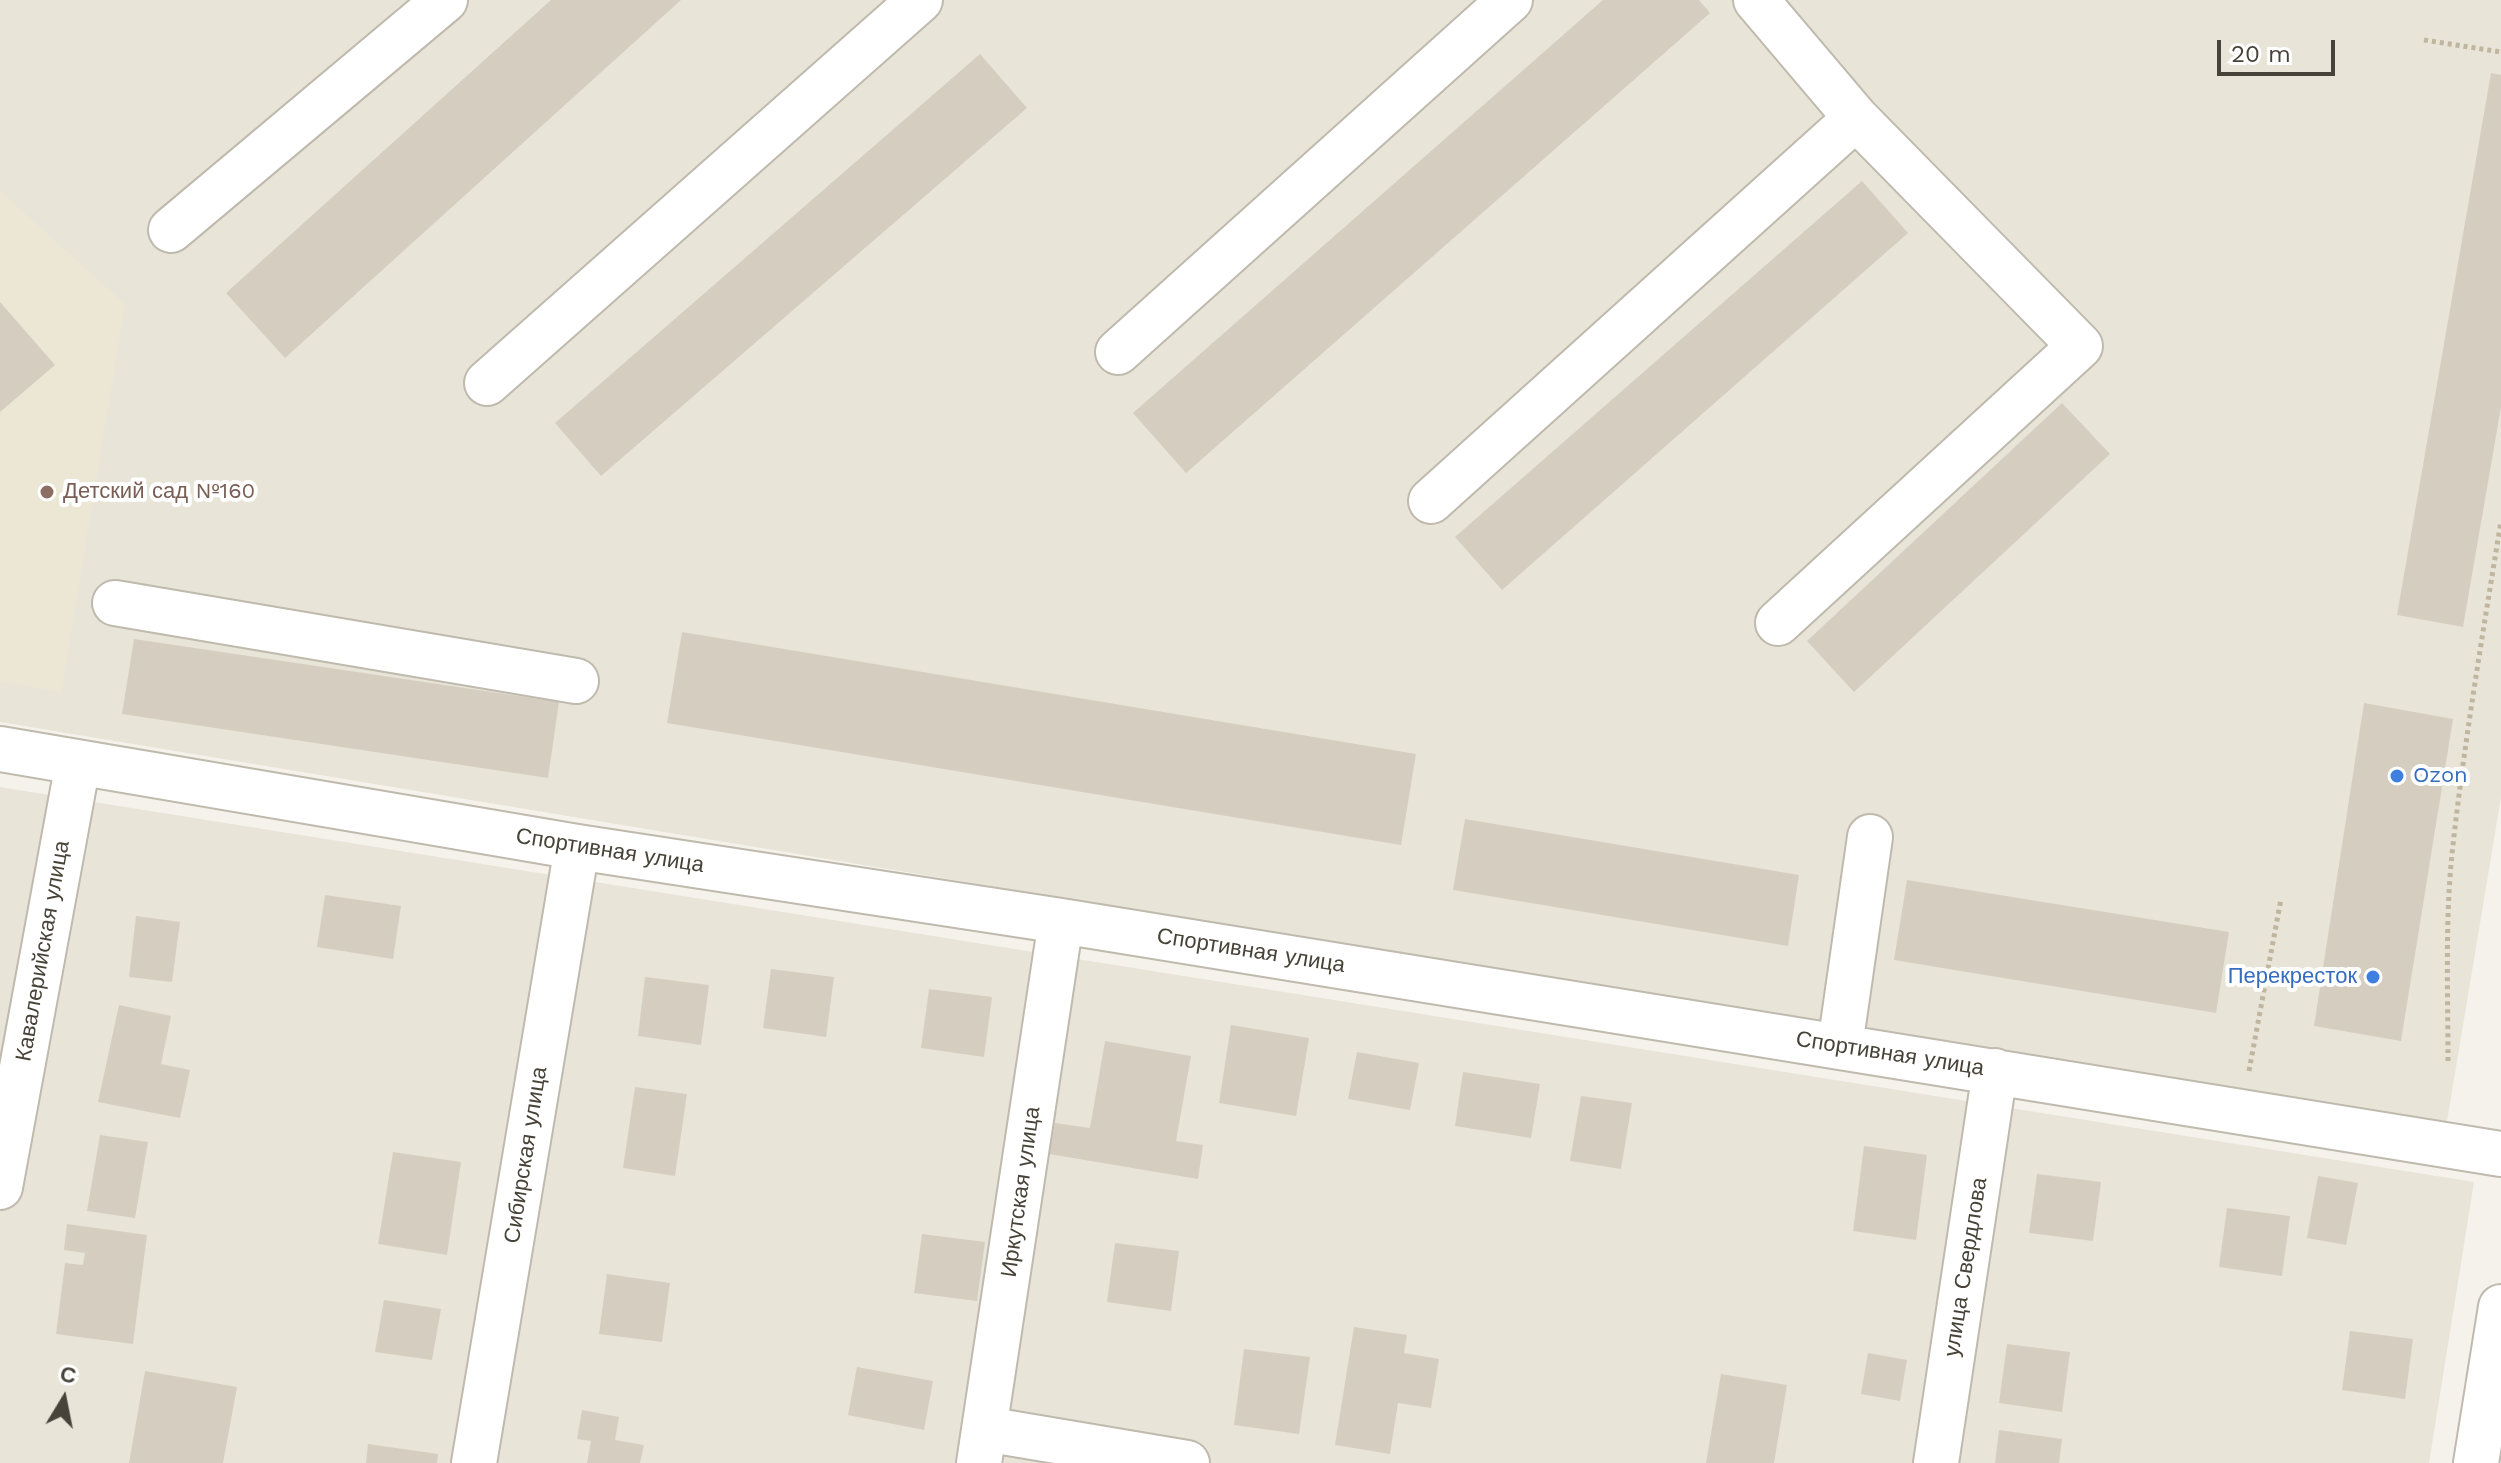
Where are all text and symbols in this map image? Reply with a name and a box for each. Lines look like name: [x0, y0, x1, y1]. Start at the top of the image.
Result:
scale bar: [2221, 24, 2339, 74]
text: 20 m: [2231, 40, 2291, 68]
place label: Детский сад №160: [63, 479, 255, 505]
marker: Детский сад №160: [38, 483, 56, 501]
place label: Ozon: [2413, 763, 2468, 789]
marker: Ozon: [2388, 767, 2406, 785]
street label: Спортивная улица: [514, 823, 706, 879]
street label: Кавалерийская улица: [11, 838, 75, 1064]
street label: Спортивная улица: [1155, 923, 1347, 979]
place label: Перекресток: [2228, 964, 2357, 990]
marker: Перекресток: [2364, 968, 2382, 986]
street label: Спортивная улица: [1794, 1026, 1986, 1082]
street label: Сибирская улица: [499, 1065, 553, 1245]
street label: Иркутская улица: [996, 1105, 1046, 1279]
street label: улица Свердлова: [1939, 1175, 1993, 1359]
north arrow: [24, 1359, 104, 1439]
text: С: [58, 1361, 78, 1389]

